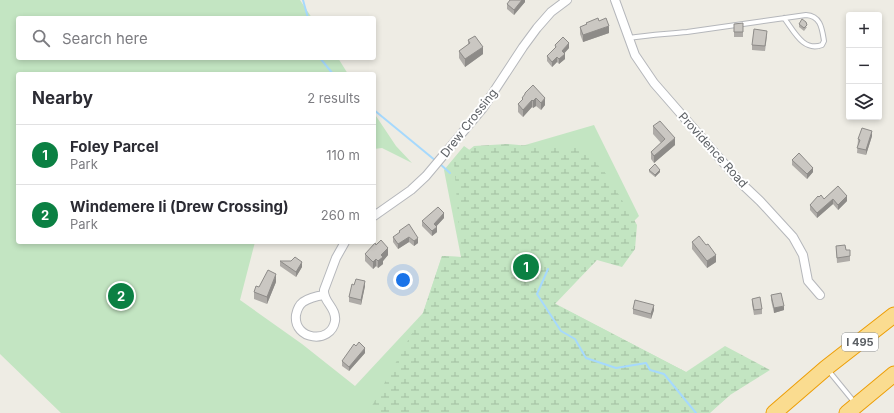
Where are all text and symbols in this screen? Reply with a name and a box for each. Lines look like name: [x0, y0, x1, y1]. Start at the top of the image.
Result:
map controls: [846, 12, 882, 120]
button: +: [846, 12, 882, 48]
search box: [16, 16, 376, 60]
icon: search: [30, 27, 52, 49]
text: Search here: [62, 29, 148, 48]
button: −: [846, 48, 882, 84]
button: layers: [846, 84, 882, 120]
street label: Drew Crossing: [437, 85, 500, 160]
text: Nearby: [32, 88, 93, 108]
text: 2 results: [307, 90, 360, 106]
street label: Providence Road: [676, 109, 751, 190]
text: Foley Parcel: [70, 137, 159, 156]
text: 1: [42, 147, 48, 163]
text: 110 m: [326, 147, 360, 163]
text: Park: [70, 156, 98, 172]
text: Windemere Ii (Drew Crossing): [70, 197, 289, 216]
text: 2: [41, 207, 49, 223]
text: 260 m: [321, 207, 360, 223]
text: Park: [70, 216, 98, 232]
pin: 1: [513, 252, 539, 282]
your location: [393, 270, 413, 290]
pin: 2: [108, 281, 134, 311]
road number: I 495: [842, 333, 878, 351]

